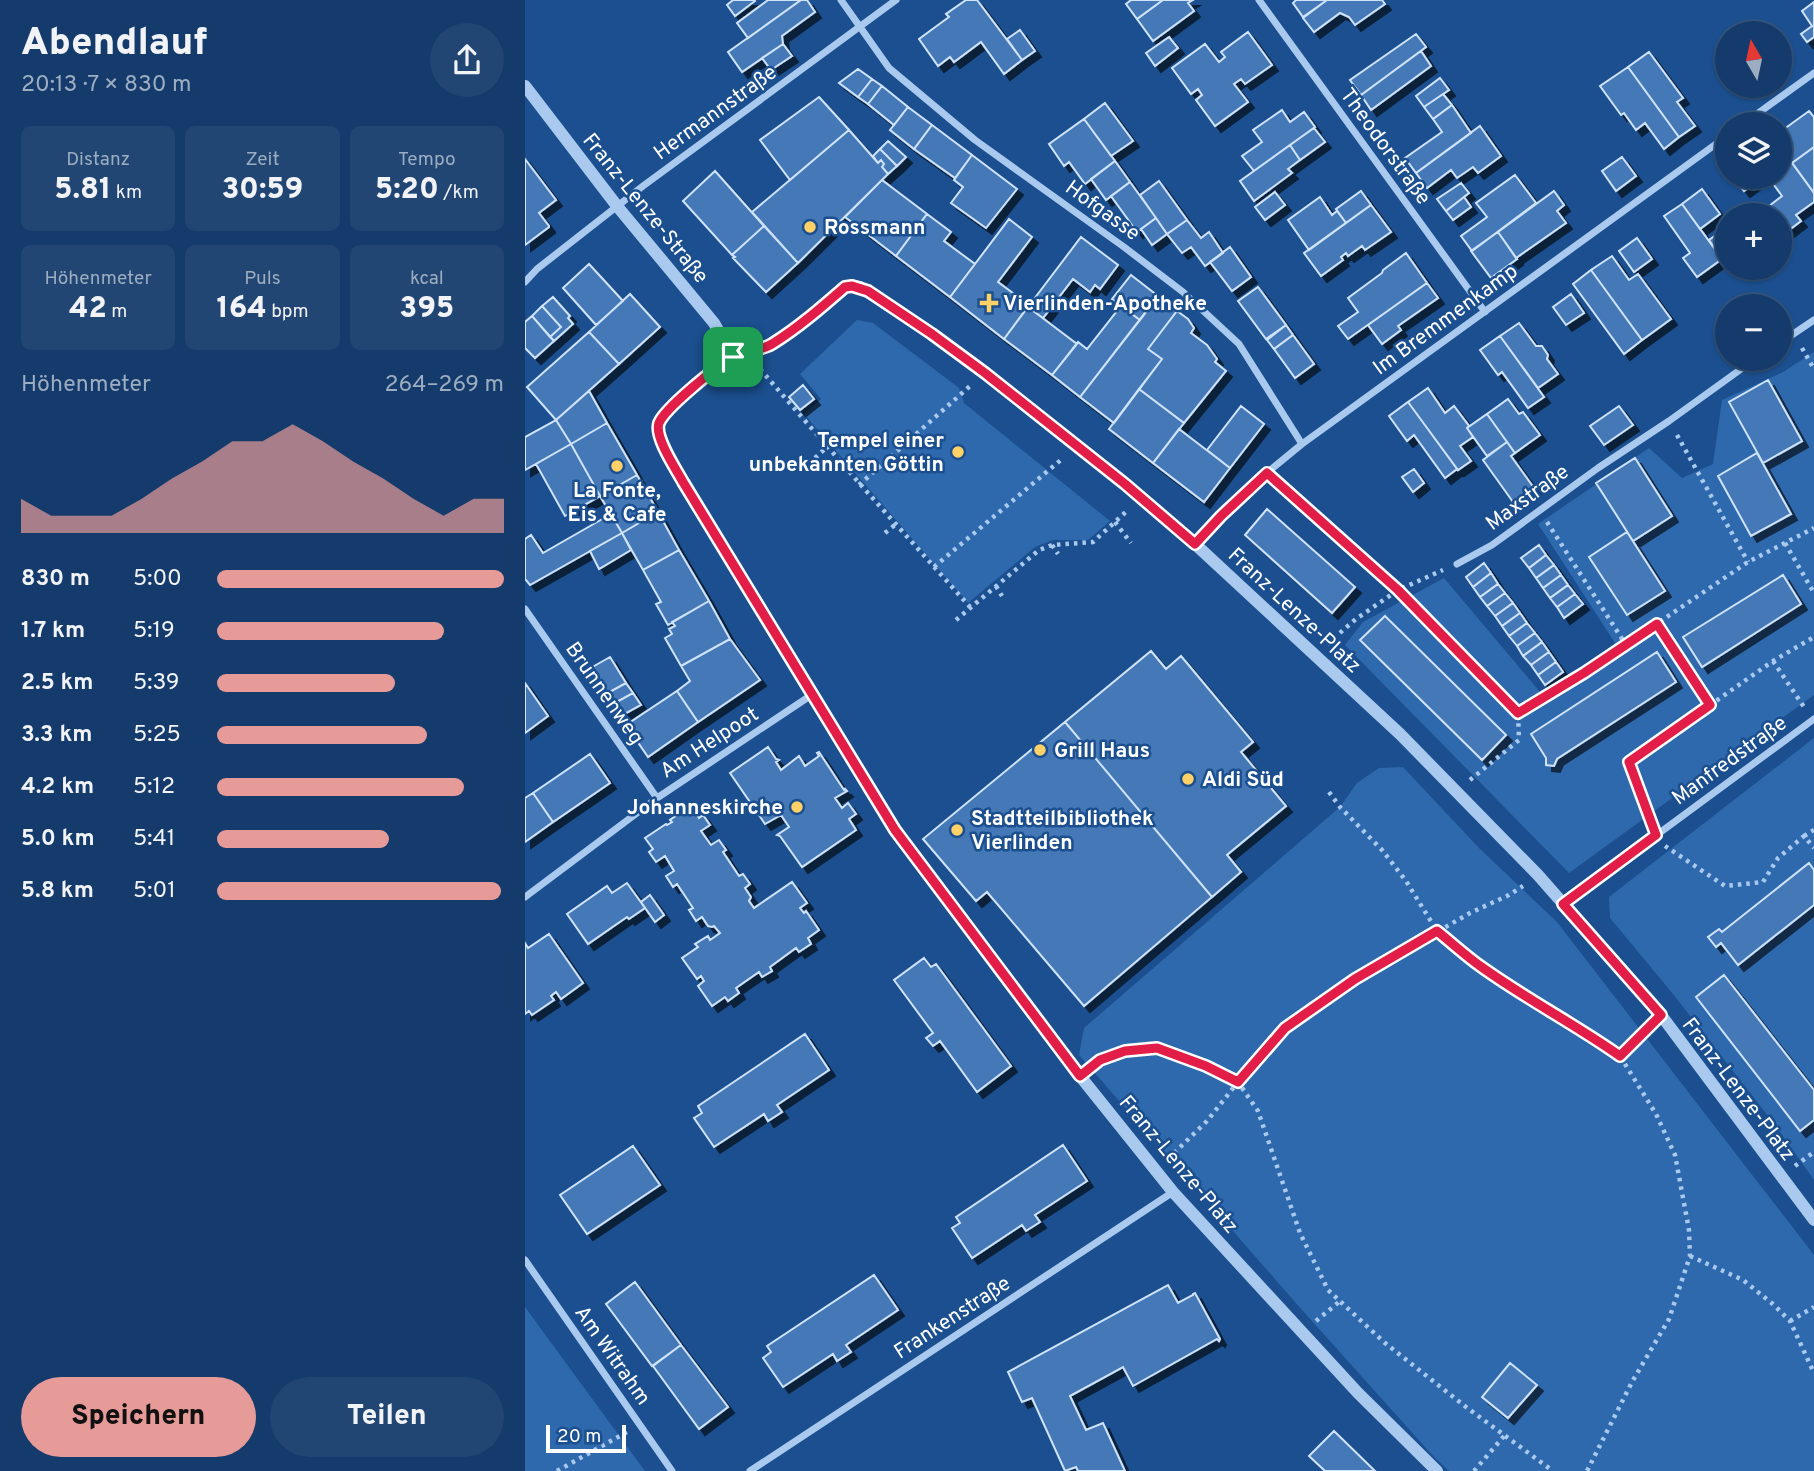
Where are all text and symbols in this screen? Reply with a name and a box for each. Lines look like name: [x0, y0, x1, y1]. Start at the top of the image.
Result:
text: Abendlauf: [21, 20, 207, 69]
north arrow: [1715, 21, 1792, 98]
map controls: [1715, 21, 1792, 371]
button: share: [430, 23, 504, 97]
street label: Hermannstraße: [649, 59, 783, 167]
text: 20:13 · 7 × 830 m: [21, 71, 191, 100]
street label: Theodorstraße: [1333, 83, 1436, 211]
button: layers: [1715, 112, 1792, 189]
street label: Franz-Lenze-Straße: [576, 128, 714, 290]
text: Distanz: [66, 148, 130, 172]
text: Zeit: [245, 148, 280, 172]
text: Tempo: [398, 148, 456, 172]
text: 5.81: [54, 172, 111, 209]
text: 30:59: [222, 172, 303, 209]
text: 5:20: [375, 172, 439, 209]
street label: Hofgasse: [1059, 175, 1145, 248]
text: km: [111, 181, 142, 205]
text: /km: [439, 181, 479, 205]
button: +: [1715, 203, 1792, 280]
place label: Rossmann: [824, 215, 925, 242]
marker: Rossmann: [802, 219, 818, 235]
street label: Im Bremmenkamp: [1368, 258, 1524, 382]
text: Höhenmeter: [44, 267, 152, 291]
text: Puls: [244, 267, 281, 291]
text: kcal: [410, 267, 444, 291]
text: 42: [69, 291, 107, 328]
text: 164: [216, 291, 267, 328]
text: 395: [399, 291, 454, 328]
place label: Vierlinden-Apotheke: [1003, 291, 1207, 318]
button: −: [1715, 294, 1792, 371]
marker: Vierlinden-Apotheke: [981, 295, 997, 311]
text: m: [107, 300, 127, 324]
text: bpm: [267, 300, 309, 324]
pin: [703, 327, 763, 387]
icon: arrive: [714, 338, 752, 376]
text: Höhenmeter: [21, 371, 151, 400]
text: 264–269 m: [385, 371, 504, 400]
place label: Tempel einer unbekannten Göttin: [749, 428, 944, 479]
marker: Tempel einer unbekannten Göttin: [950, 444, 966, 460]
marker: La Fonte, Eis & Cafe: [609, 458, 625, 474]
street label: Maxstraße: [1481, 459, 1575, 537]
place label: La Fonte, Eis & Cafe: [568, 478, 666, 529]
street label: Franz-Lenze-Platz: [1222, 542, 1366, 680]
text: 830 m: [21, 565, 90, 594]
text: 5:00: [133, 565, 182, 594]
text: 1.7 km: [21, 617, 85, 646]
text: 5:19: [133, 617, 175, 646]
street label: Brunnenweg: [558, 637, 649, 751]
text: 2.5 km: [21, 669, 94, 698]
text: 5:39: [133, 669, 180, 698]
street label: Am Helpoot: [655, 701, 764, 785]
street label: Manfredstraße: [1667, 710, 1793, 812]
text: 3.3 km: [21, 721, 92, 750]
text: 5:25: [133, 721, 181, 750]
place label: Grill Haus: [1054, 738, 1150, 765]
marker: Grill Haus: [1032, 742, 1048, 758]
place label: Aldi Süd: [1202, 767, 1284, 794]
marker: Aldi Süd: [1180, 771, 1196, 787]
text: 4.2 km: [21, 773, 94, 802]
text: 5:12: [133, 773, 175, 802]
place label: Johanneskirche: [627, 795, 783, 822]
marker: Johanneskirche: [789, 799, 805, 815]
place label: Stadtteilbibliothek Vierlinden: [971, 806, 1154, 857]
marker: Stadtteilbibliothek Vierlinden: [949, 822, 965, 838]
text: 5.0 km: [21, 825, 95, 854]
text: 5:41: [133, 825, 175, 854]
text: 5.8 km: [21, 877, 94, 906]
text: 5:01: [133, 877, 176, 906]
street label: Franz-Lenze-Platz: [1675, 1013, 1801, 1167]
street label: Franz-Lenze-Platz: [1112, 1090, 1244, 1240]
street label: Frankenstraße: [890, 1271, 1016, 1366]
street label: Am Witrahm: [568, 1301, 656, 1411]
button: Speichern: [21, 1377, 256, 1457]
button: Teilen: [270, 1377, 504, 1457]
scale bar: [546, 1422, 627, 1454]
text: 20 m: [557, 1425, 601, 1449]

